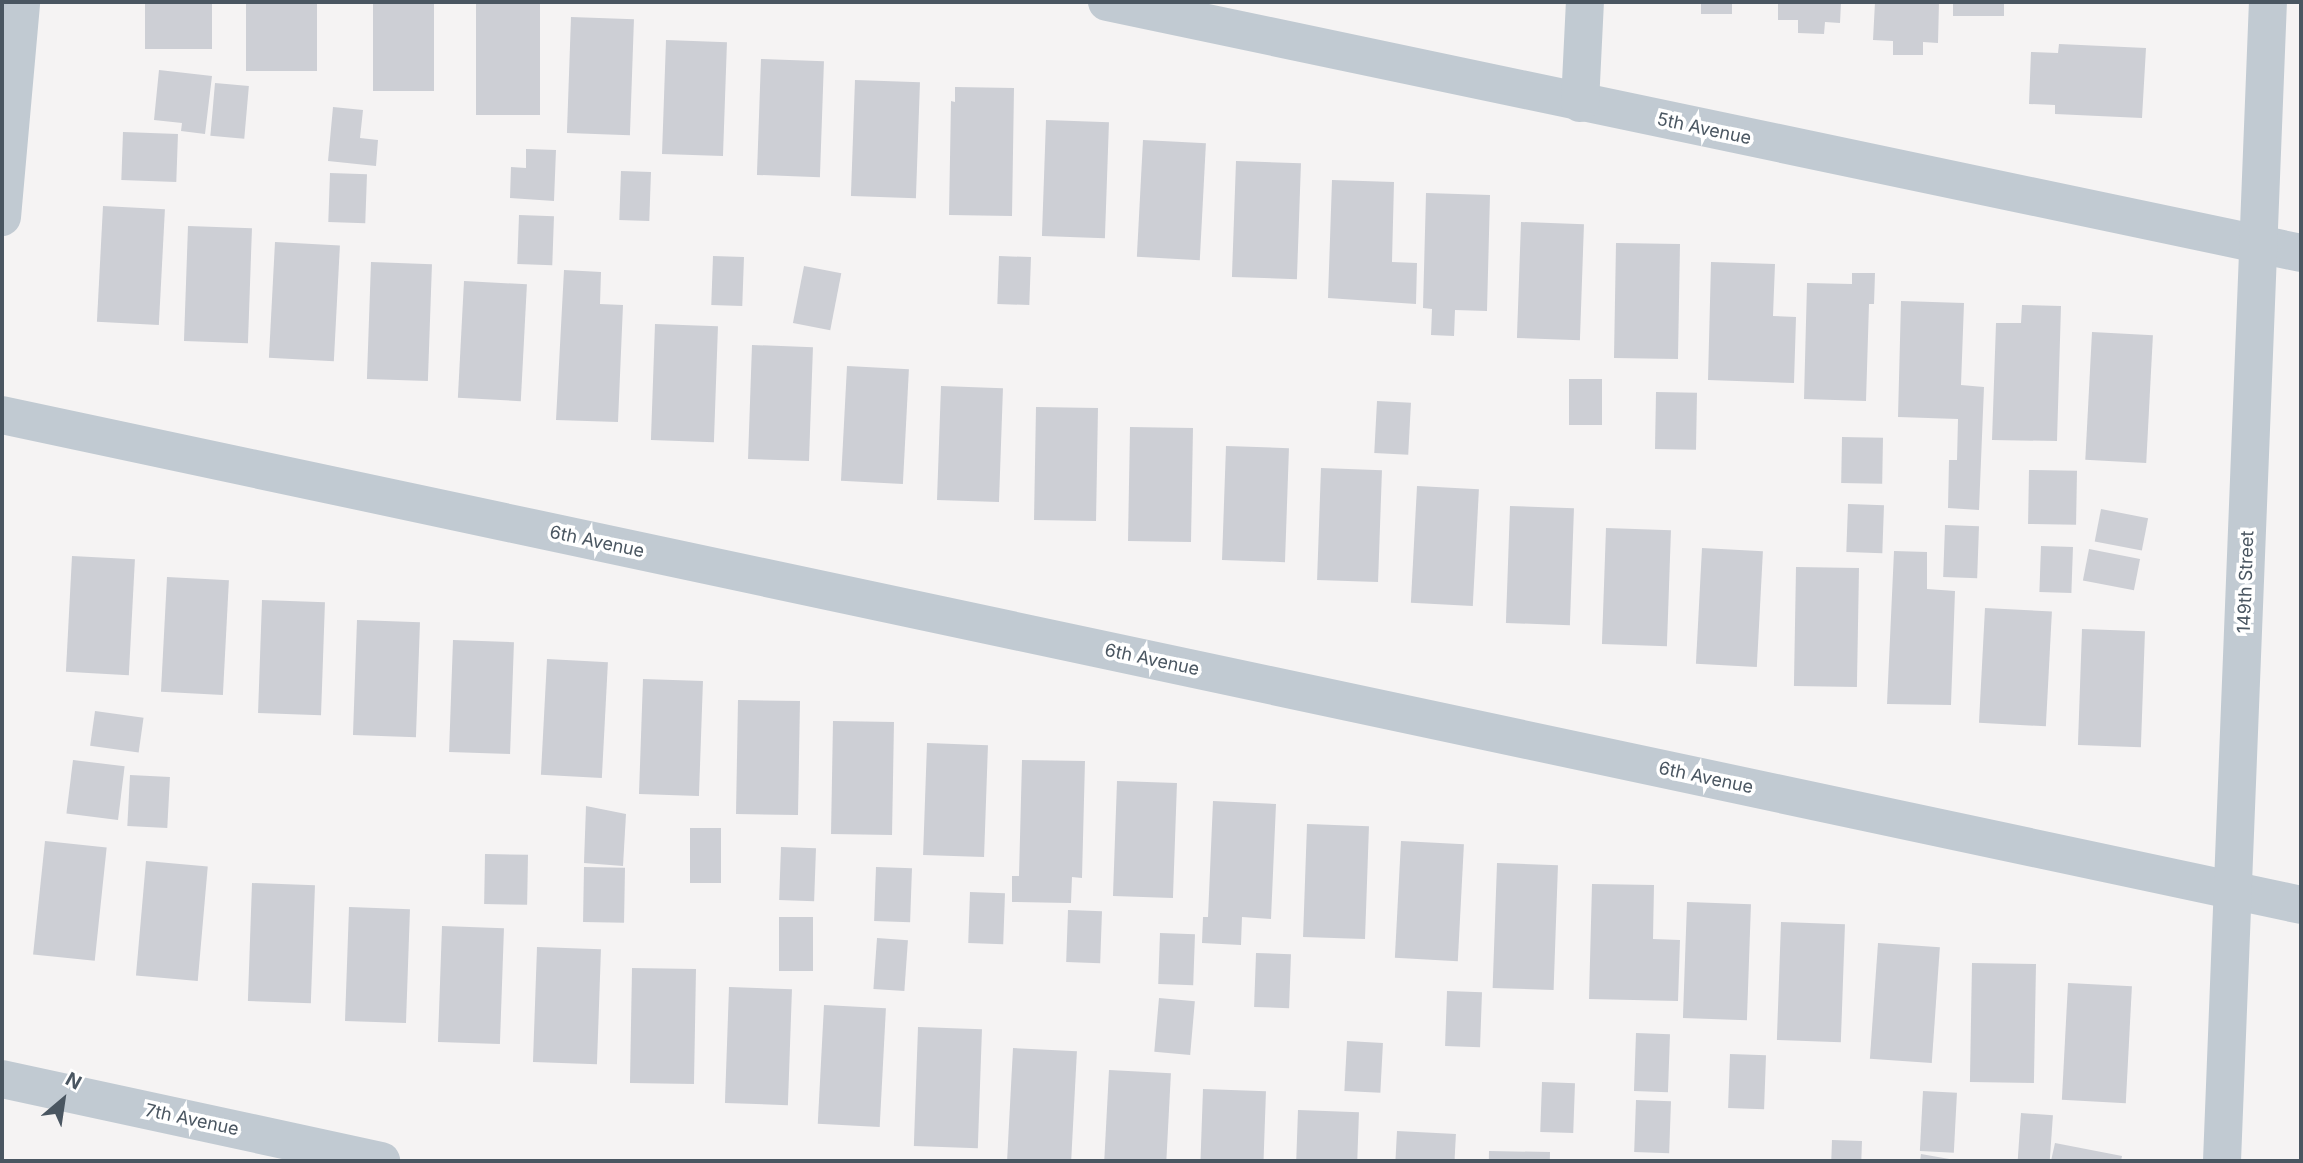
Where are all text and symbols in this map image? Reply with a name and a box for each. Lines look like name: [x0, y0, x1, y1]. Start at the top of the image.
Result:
street label: 5th Avenue: [1655, 108, 1753, 150]
street label: 6th Avenue: [548, 521, 646, 563]
street label: 149th Street: [2233, 530, 2259, 634]
street label: 6th Avenue: [1103, 639, 1201, 681]
street label: 6th Avenue: [1657, 757, 1755, 799]
north arrow: [28, 1065, 98, 1135]
text: N: [62, 1068, 85, 1095]
street label: 7th Avenue: [143, 1100, 241, 1140]

